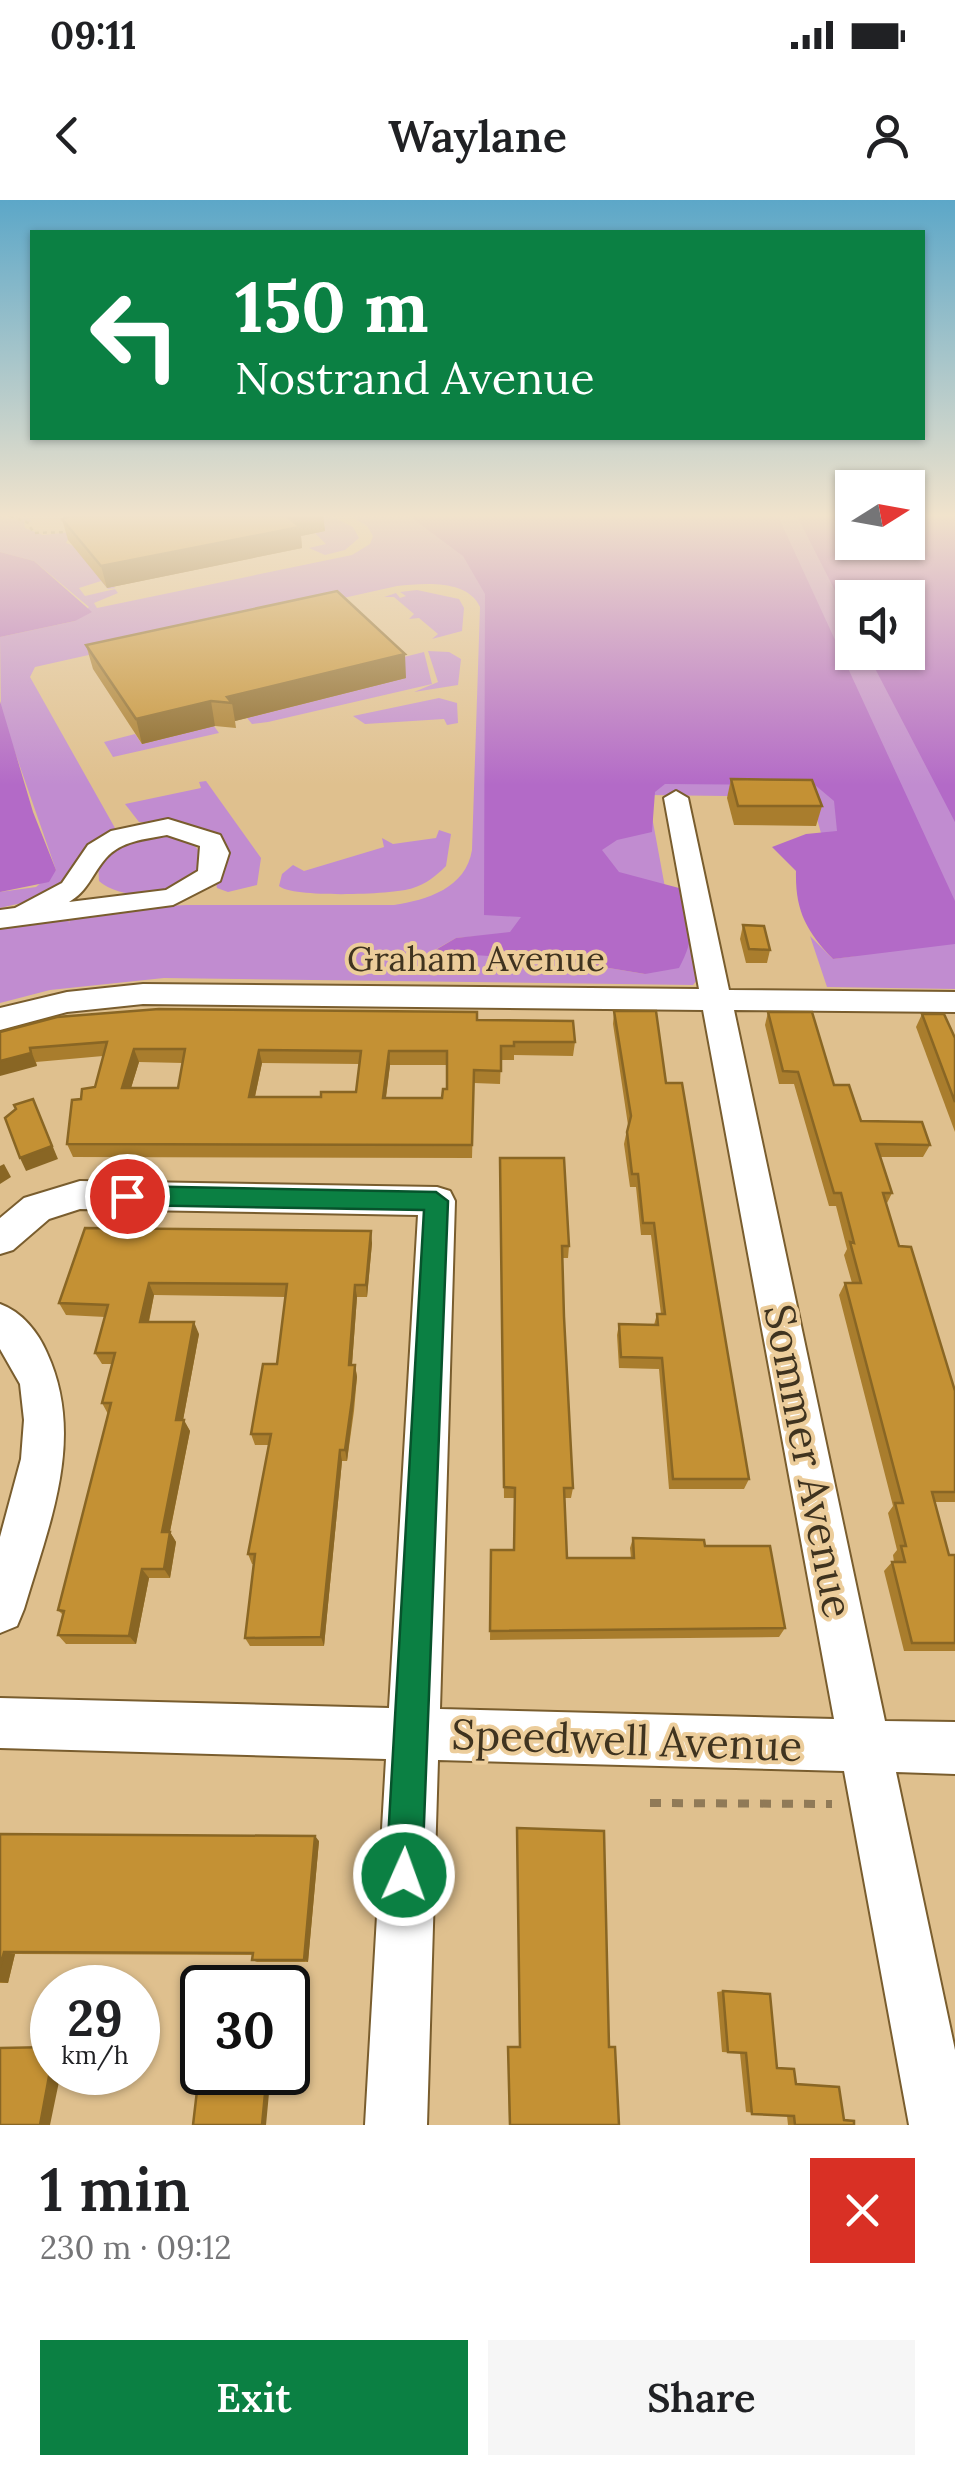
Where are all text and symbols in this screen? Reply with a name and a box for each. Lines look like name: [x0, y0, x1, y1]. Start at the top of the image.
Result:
text: 09:11: [50, 11, 136, 59]
text: Waylane: [388, 107, 567, 164]
icon: back: [40, 108, 95, 163]
icon: person: [860, 108, 915, 163]
text: 150 m: [235, 262, 429, 351]
icon: left: [70, 270, 200, 400]
text: Nostrand Avenue: [235, 349, 595, 406]
north arrow: [835, 470, 925, 560]
map controls: [835, 470, 925, 670]
button: sound: [835, 580, 925, 670]
street label: Graham Avenue: [347, 936, 605, 981]
pin: [85, 1154, 170, 1239]
icon: arrive: [100, 1169, 155, 1224]
street label: Sommer Avenue: [752, 1300, 866, 1622]
street label: Speedwell Avenue: [451, 1707, 803, 1773]
position arrow: [352, 1823, 456, 1927]
speed limit sign: 30: [180, 1965, 310, 2095]
text: 29: [67, 1986, 123, 2050]
text: km/h: [61, 2039, 129, 2071]
text: 1 min: [40, 2151, 190, 2227]
button: close: [810, 2158, 915, 2263]
text: 230 m · 09:12: [40, 2227, 231, 2268]
button: Exit: [40, 2340, 468, 2455]
button: Share: [488, 2340, 915, 2455]

